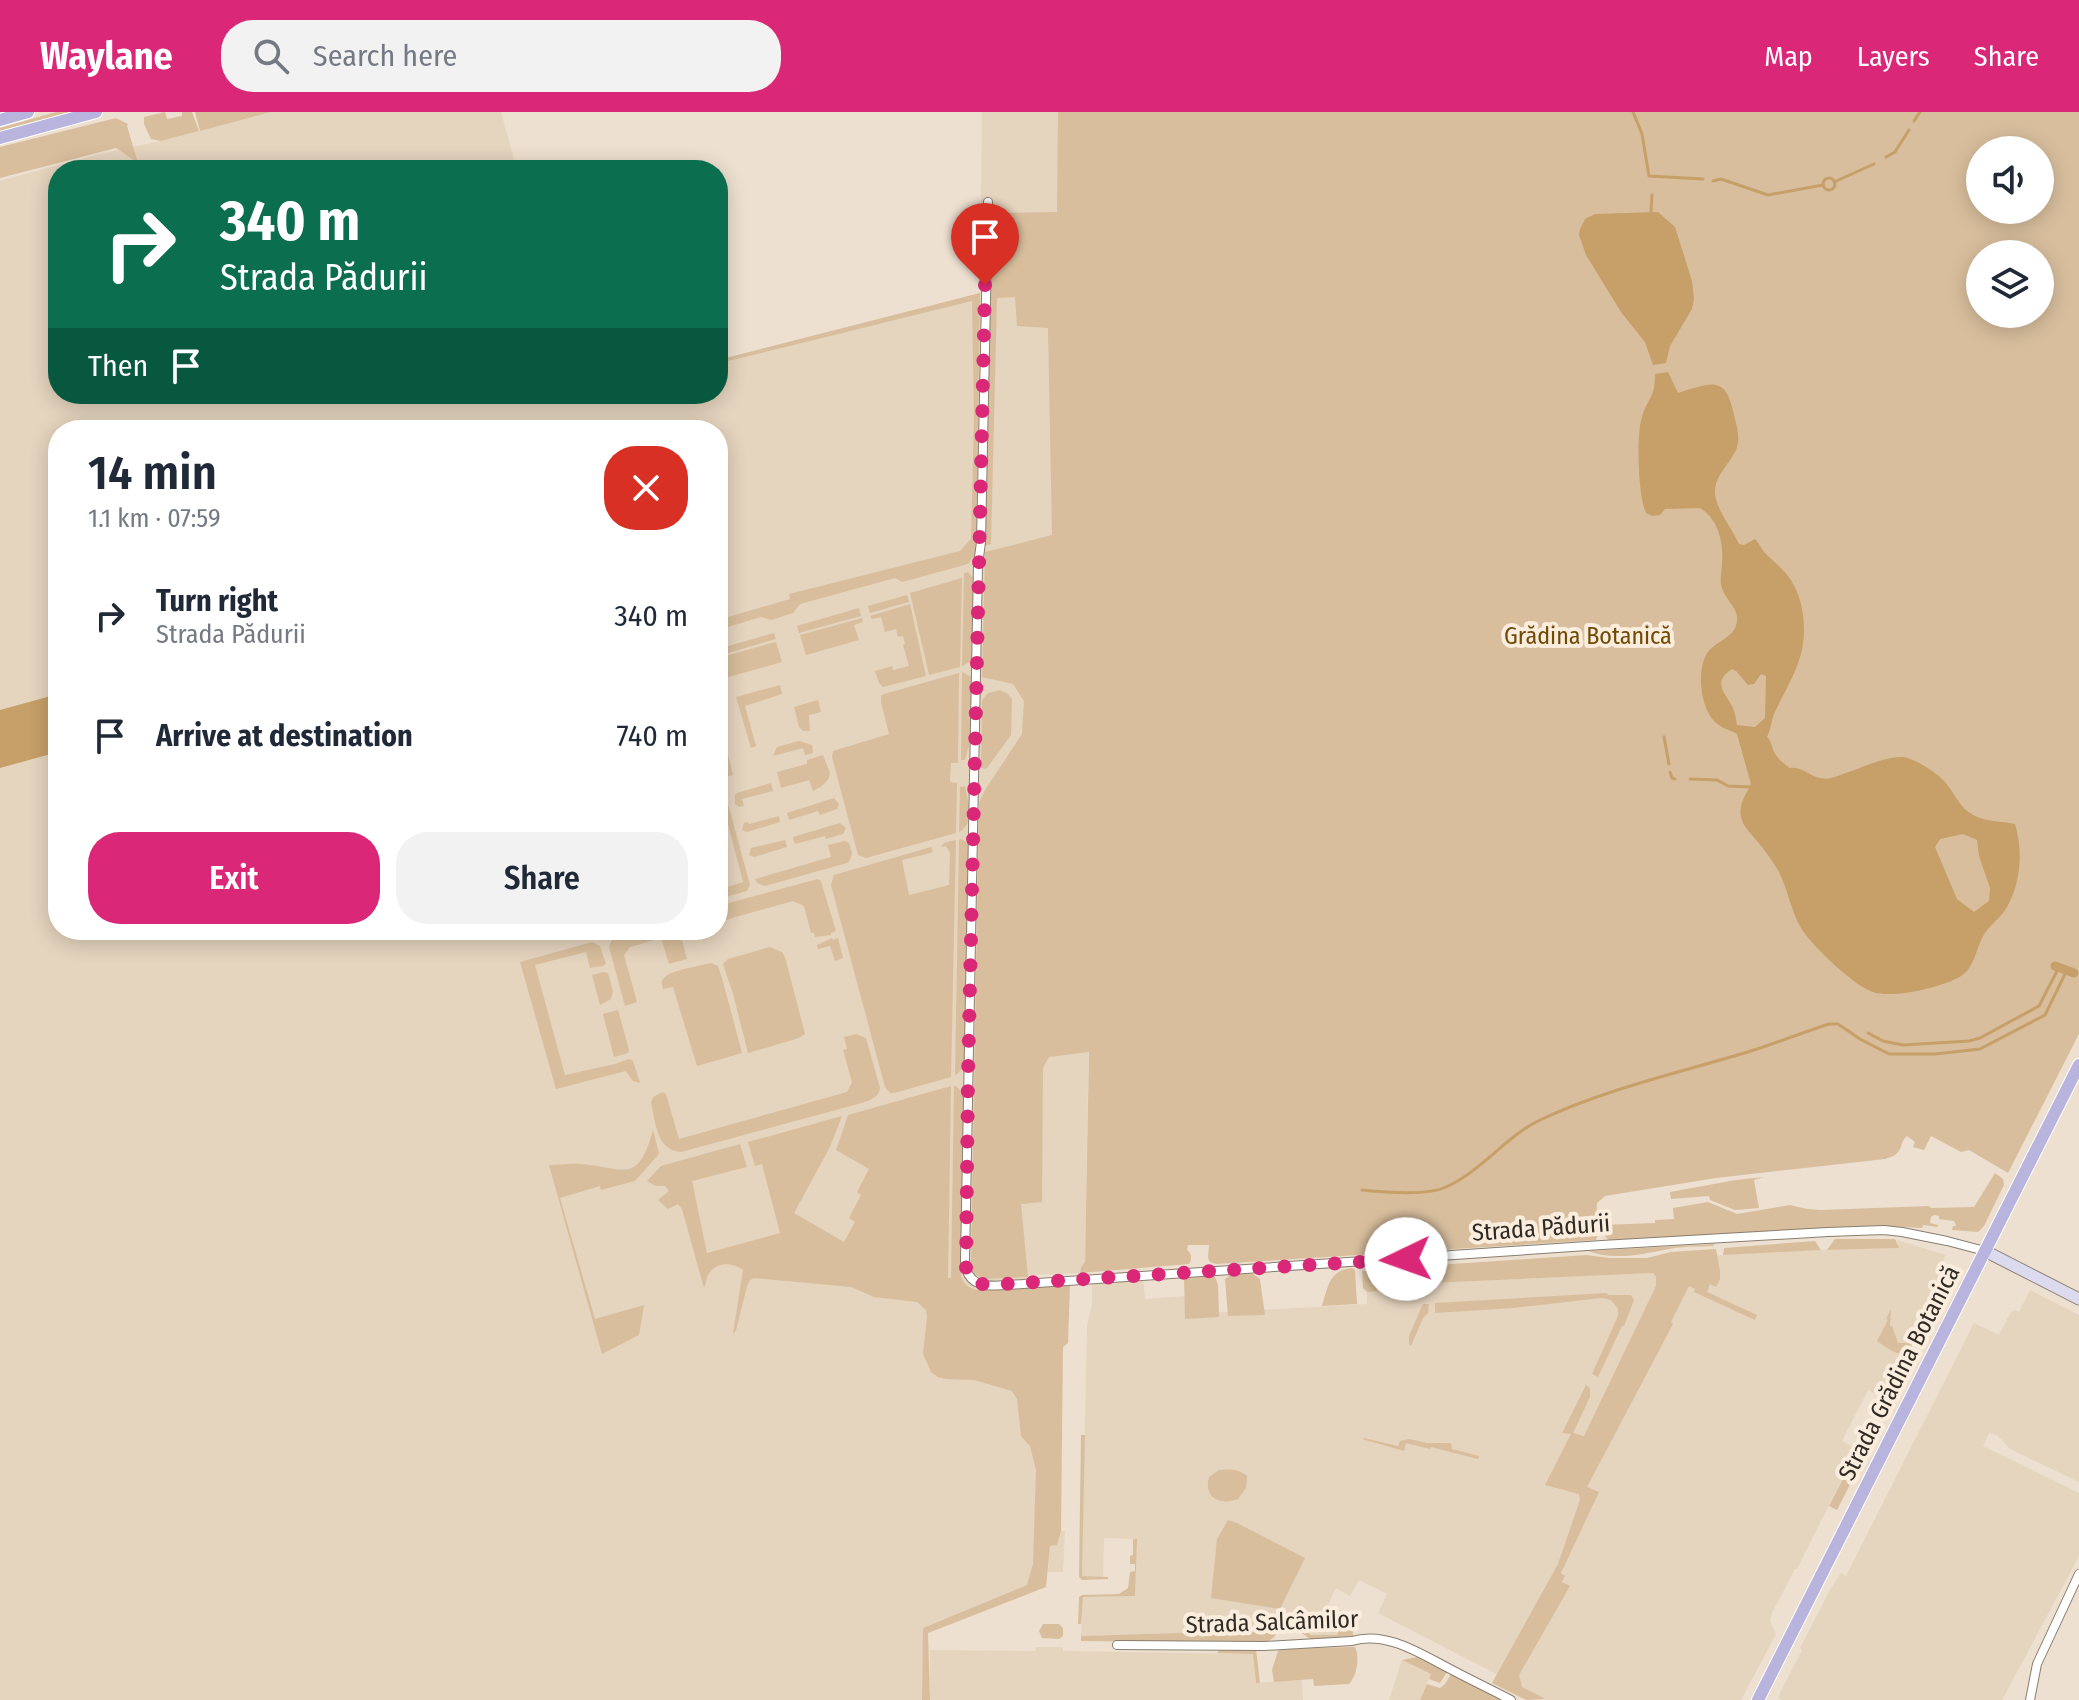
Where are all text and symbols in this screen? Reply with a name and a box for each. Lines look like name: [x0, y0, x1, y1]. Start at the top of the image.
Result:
search box: [221, 20, 781, 92]
text: Waylane: [40, 33, 173, 79]
icon: search: [249, 34, 293, 78]
text: Search here: [313, 38, 457, 74]
text: Map: [1764, 40, 1813, 73]
text: Layers: [1857, 40, 1930, 73]
text: Share: [1974, 40, 2039, 73]
map controls: [1966, 136, 2054, 328]
button: sound: [1966, 136, 2054, 224]
text: 340 m: [220, 188, 360, 255]
icon: right: [88, 192, 192, 296]
pin: [951, 203, 1019, 285]
icon: arrive: [963, 215, 1007, 259]
button: layers: [1966, 240, 2054, 328]
text: Strada Pădurii: [220, 256, 428, 300]
icon: arrive: [164, 344, 208, 388]
text: Then: [88, 348, 148, 384]
text: 14 min: [88, 444, 217, 502]
button: close: [604, 446, 688, 530]
text: 1.1 km · 07:59: [88, 503, 221, 534]
text: Turn right: [156, 583, 278, 619]
icon: right: [88, 594, 132, 638]
text: 340 m: [614, 598, 688, 634]
text: Strada Pădurii: [156, 619, 306, 650]
park label: Grădina Botanică: [1504, 622, 1672, 650]
icon: arrive: [88, 714, 132, 758]
text: Arrive at destination: [156, 718, 413, 754]
text: 740 m: [617, 718, 688, 754]
button: Exit: [88, 832, 380, 924]
button: Share: [396, 832, 688, 924]
street label: Strada Pădurii: [1471, 1209, 1611, 1247]
position arrow: [1364, 1217, 1448, 1301]
street label: Strada Grădina Botanică: [1833, 1261, 1965, 1485]
street label: Strada Salcâmilor: [1185, 1605, 1359, 1639]

